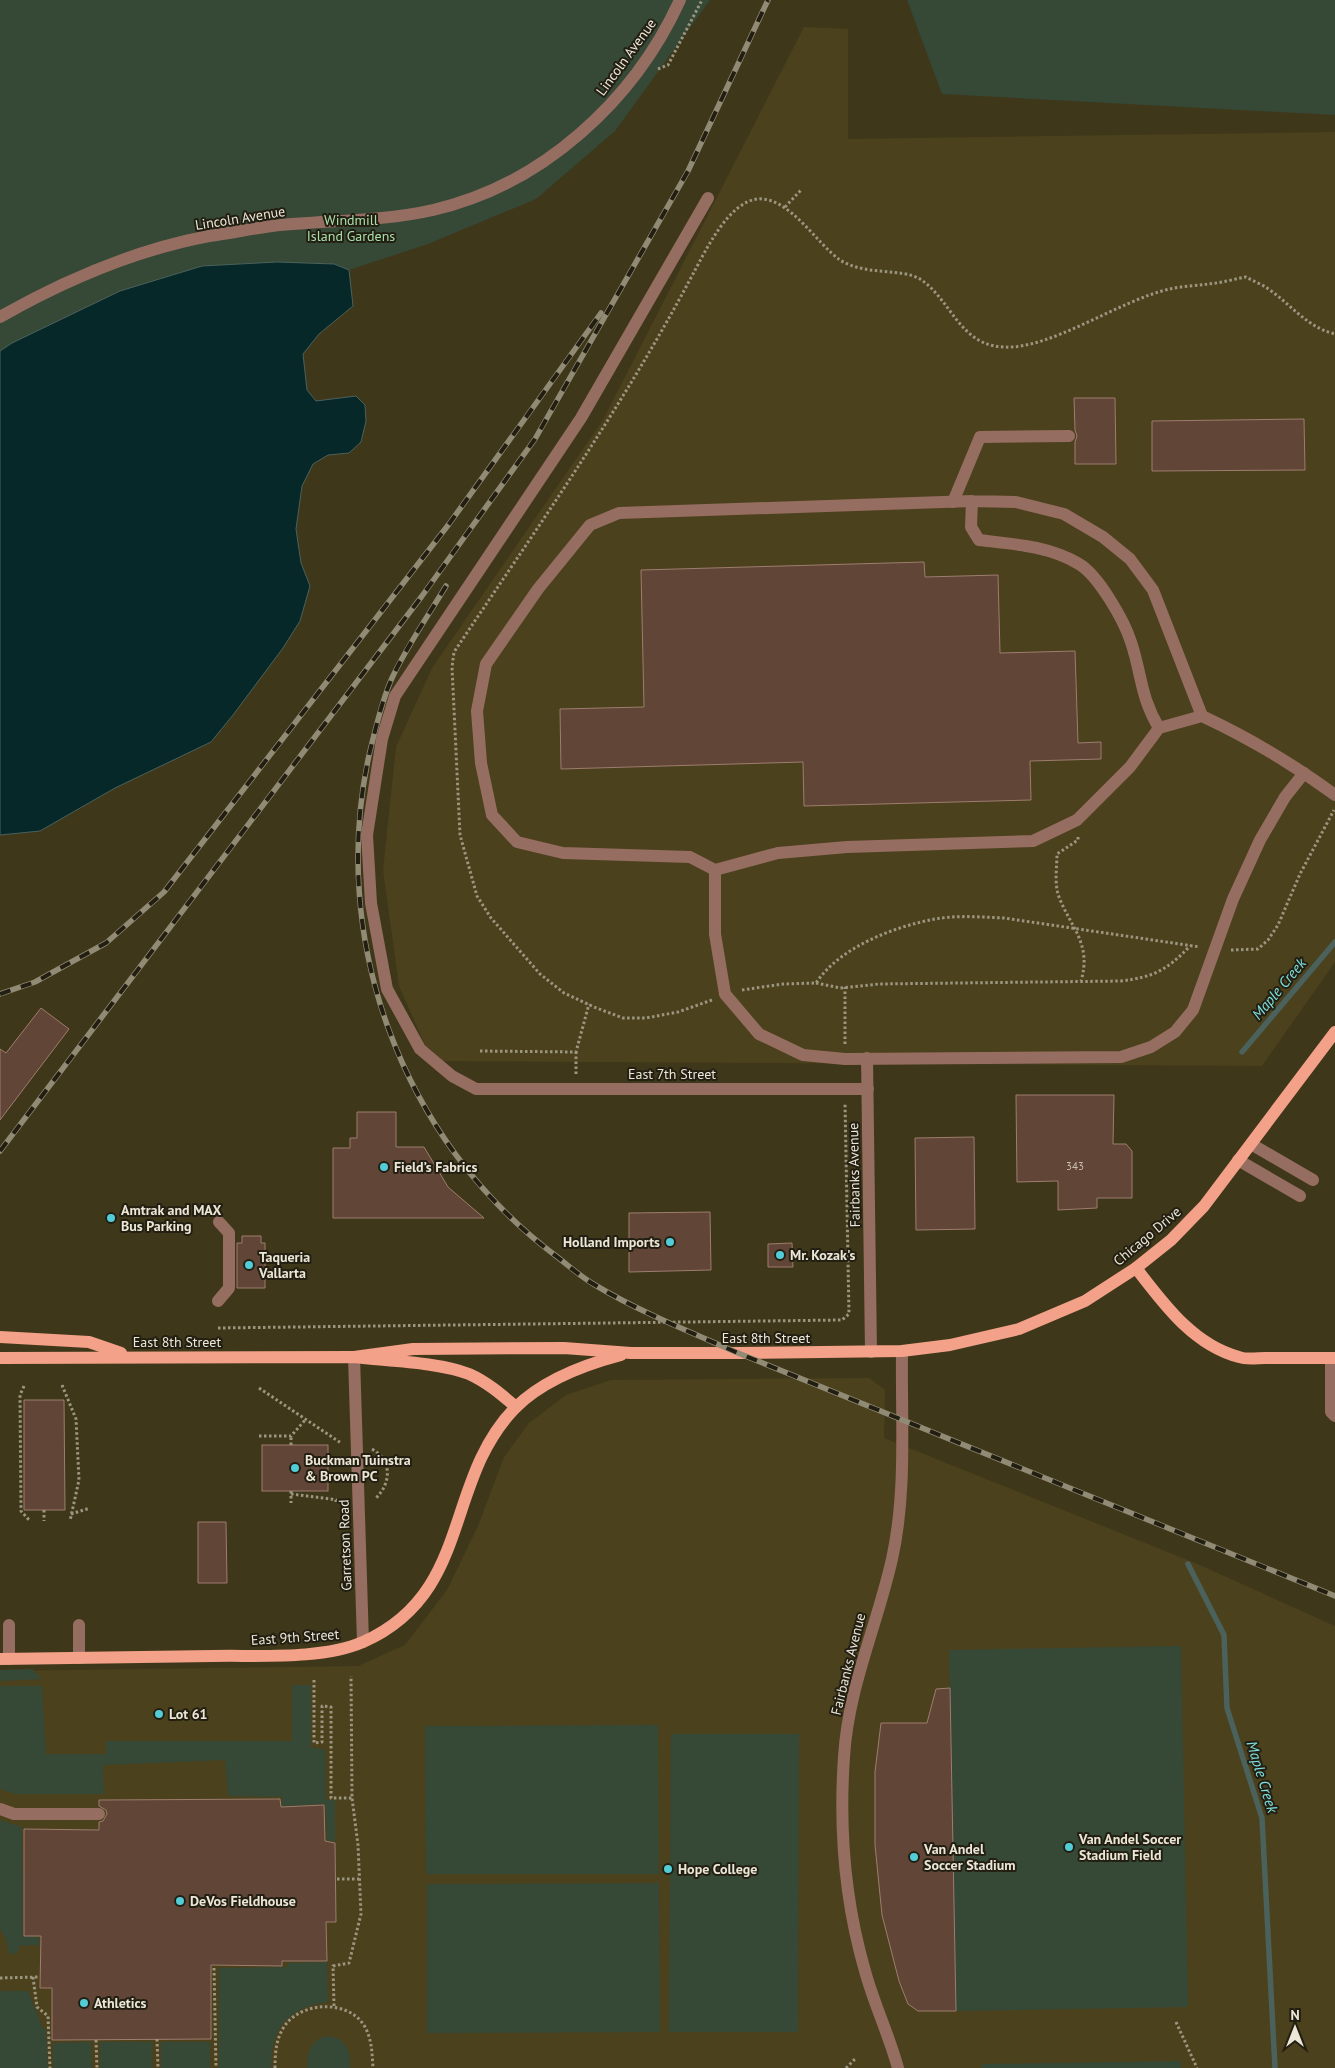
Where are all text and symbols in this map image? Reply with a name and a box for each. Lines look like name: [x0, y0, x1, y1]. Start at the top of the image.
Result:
street label: Lincoln Avenue: [592, 15, 660, 99]
street label: Lincoln Avenue: [194, 202, 286, 234]
park label: Windmill Island Gardens: [307, 211, 395, 245]
water label: Maple Creek: [1247, 953, 1311, 1023]
street label: East 7th Street: [628, 1065, 716, 1083]
street label: Fairbanks Avenue: [844, 1123, 864, 1227]
place label: Field’s Fabrics: [394, 1158, 478, 1176]
house number: 343: [1066, 1159, 1084, 1173]
marker: Field’s Fabrics: [378, 1161, 390, 1173]
place label: Amtrak and MAX Bus Parking: [121, 1201, 221, 1235]
street label: Chicago Drive: [1110, 1202, 1184, 1270]
marker: Amtrak and MAX Bus Parking: [105, 1212, 117, 1224]
place label: Holland Imports: [563, 1233, 660, 1251]
marker: Holland Imports: [664, 1236, 676, 1248]
place label: Mr. Kozak's: [790, 1246, 855, 1264]
place label: Taqueria Vallarta: [258, 1248, 310, 1282]
marker: Mr. Kozak's: [774, 1249, 786, 1261]
marker: Taqueria Vallarta: [243, 1259, 255, 1271]
street label: East 8th Street: [722, 1329, 810, 1347]
street label: East 8th Street: [133, 1333, 221, 1351]
place label: Buckman Tuinstra & Brown PC: [305, 1451, 411, 1485]
marker: Buckman Tuinstra & Brown PC: [289, 1462, 301, 1474]
street label: Garretson Road: [334, 1499, 356, 1591]
street label: Fairbanks Avenue: [827, 1611, 869, 1717]
street label: East 9th Street: [250, 1625, 340, 1649]
place label: Lot 61: [169, 1705, 208, 1723]
marker: Lot 61: [153, 1708, 165, 1720]
water label: Maple Creek: [1243, 1738, 1283, 1816]
place label: Van Andel Soccer Stadium Field: [1078, 1830, 1181, 1864]
place label: Van Andel Soccer Stadium: [923, 1840, 1016, 1874]
marker: Van Andel Soccer Stadium Field: [1063, 1841, 1075, 1853]
marker: Van Andel Soccer Stadium: [908, 1851, 920, 1863]
place label: Hope College: [678, 1860, 757, 1878]
marker: Hope College: [662, 1863, 674, 1875]
place label: DeVos Fieldhouse: [190, 1892, 296, 1910]
marker: DeVos Fieldhouse: [174, 1895, 186, 1907]
place label: Athletics: [94, 1994, 147, 2012]
marker: Athletics: [78, 1997, 90, 2009]
north arrow: [1270, 2003, 1320, 2053]
text: N: [1290, 2006, 1300, 2024]

